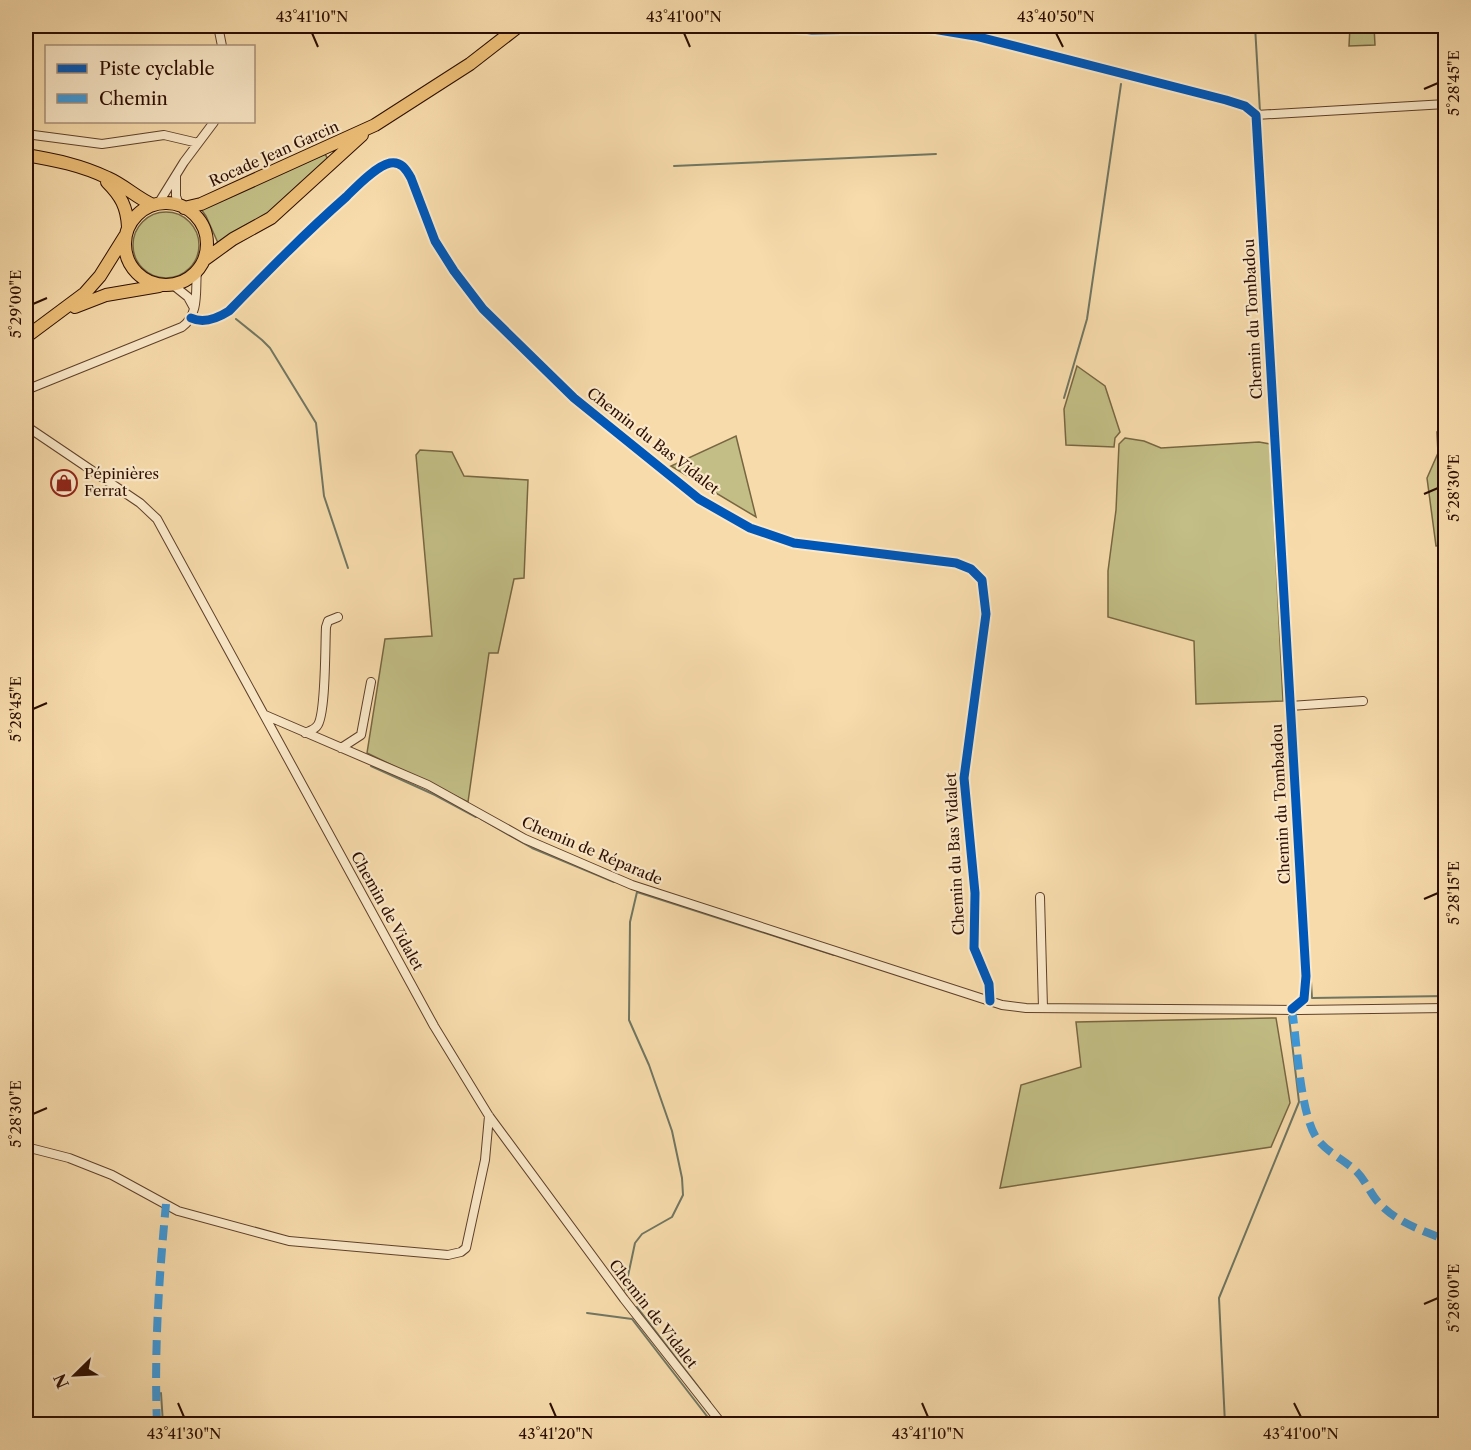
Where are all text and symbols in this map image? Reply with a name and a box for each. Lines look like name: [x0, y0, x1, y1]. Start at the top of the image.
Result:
text: 43°41'10"N: [276, 7, 348, 26]
text: 43°41'00"N: [646, 7, 722, 26]
text: 43°40'50"N: [1017, 7, 1095, 26]
legend: [45, 45, 255, 123]
text: 5°28'45"E: [1444, 50, 1463, 116]
text: Piste cyclable: [99, 58, 215, 80]
text: Chemin: [99, 88, 168, 110]
street label: Rocade Jean Garcin: [206, 116, 342, 191]
street label: Chemin du Tombadou: [1239, 238, 1266, 400]
text: 5°29'00"E: [6, 270, 25, 338]
street label: Chemin du Bas Vidalet: [583, 383, 724, 499]
text: 5°28'30"E: [1444, 454, 1463, 522]
place label: Pépinières Ferrat: [84, 464, 159, 500]
shop icon: Pépinières Ferrat: [49, 468, 79, 498]
text: 5°28'45"E: [6, 676, 25, 742]
street label: Chemin du Tombadou: [1267, 723, 1294, 885]
street label: Chemin du Bas Vidalet: [941, 772, 968, 936]
street label: Chemin de Réparade: [519, 812, 665, 889]
street label: Chemin de Vidalet: [347, 848, 428, 974]
text: 5°28'15"E: [1444, 861, 1463, 925]
text: 5°28'30"E: [6, 1080, 25, 1148]
street label: Chemin de Vidalet: [605, 1256, 702, 1372]
text: 5°28'00"E: [1444, 1264, 1463, 1332]
north arrow: [45, 1345, 105, 1405]
text: N: [49, 1371, 73, 1392]
text: 43°41'30"N: [147, 1424, 221, 1443]
text: 43°41'20"N: [519, 1424, 594, 1443]
text: 43°41'10"N: [892, 1424, 964, 1443]
text: 43°41'00"N: [1263, 1424, 1339, 1443]

